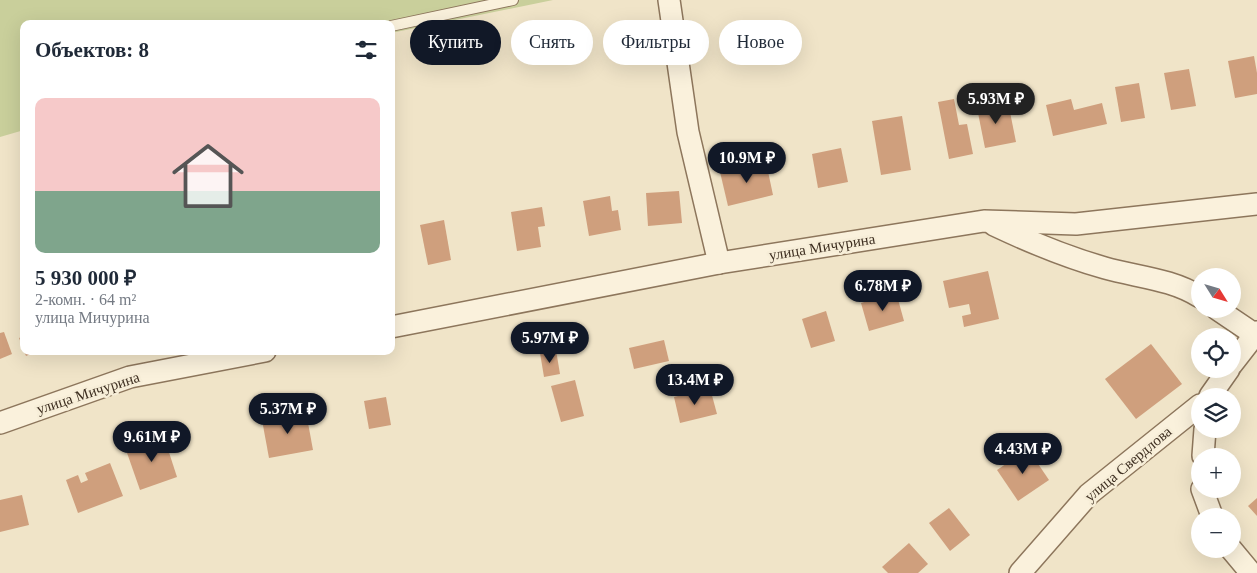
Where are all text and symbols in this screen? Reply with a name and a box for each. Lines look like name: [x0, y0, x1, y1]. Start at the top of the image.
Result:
chip: Купить: [410, 20, 501, 65]
chip: Снять: [511, 20, 593, 65]
chip: Фильтры: [603, 20, 709, 65]
chip: Новое: [719, 20, 802, 65]
icon: filters: [352, 36, 380, 64]
text: Объектов: 8: [35, 38, 149, 62]
pin: 5.93M ₽: [950, 82, 1042, 125]
text: 5.93M ₽: [968, 90, 1024, 107]
icon: home: [163, 131, 253, 221]
pin: 10.9M ₽: [701, 142, 793, 184]
text: 10.9M ₽: [719, 149, 775, 166]
street label: улица Мичурина: [768, 231, 877, 263]
text: 5 930 000 ₽: [35, 266, 136, 290]
north arrow: [1191, 268, 1241, 318]
map controls: [1191, 268, 1241, 558]
pin: 6.78M ₽: [837, 270, 929, 312]
text: 6.78M ₽: [855, 277, 911, 294]
text: 2-комн. · 64 m²: [35, 291, 136, 308]
text: улица Мичурина: [35, 309, 150, 326]
pin: 5.97M ₽: [504, 322, 596, 364]
button: locate: [1191, 328, 1241, 378]
text: 5.97M ₽: [522, 329, 578, 346]
pin: 13.4M ₽: [649, 364, 741, 406]
street label: улица Мичурина: [34, 369, 142, 417]
text: 13.4M ₽: [667, 371, 723, 388]
button: layers: [1191, 388, 1241, 438]
pin: 5.37M ₽: [242, 392, 334, 435]
text: 5.37M ₽: [260, 400, 316, 417]
pin: 9.61M ₽: [106, 420, 198, 463]
street label: улица Свердлова: [1082, 423, 1175, 505]
text: 9.61M ₽: [124, 428, 180, 445]
pin: 4.43M ₽: [977, 432, 1069, 475]
text: 4.43M ₽: [995, 440, 1051, 457]
button: +: [1191, 448, 1241, 498]
button: −: [1191, 508, 1241, 558]

